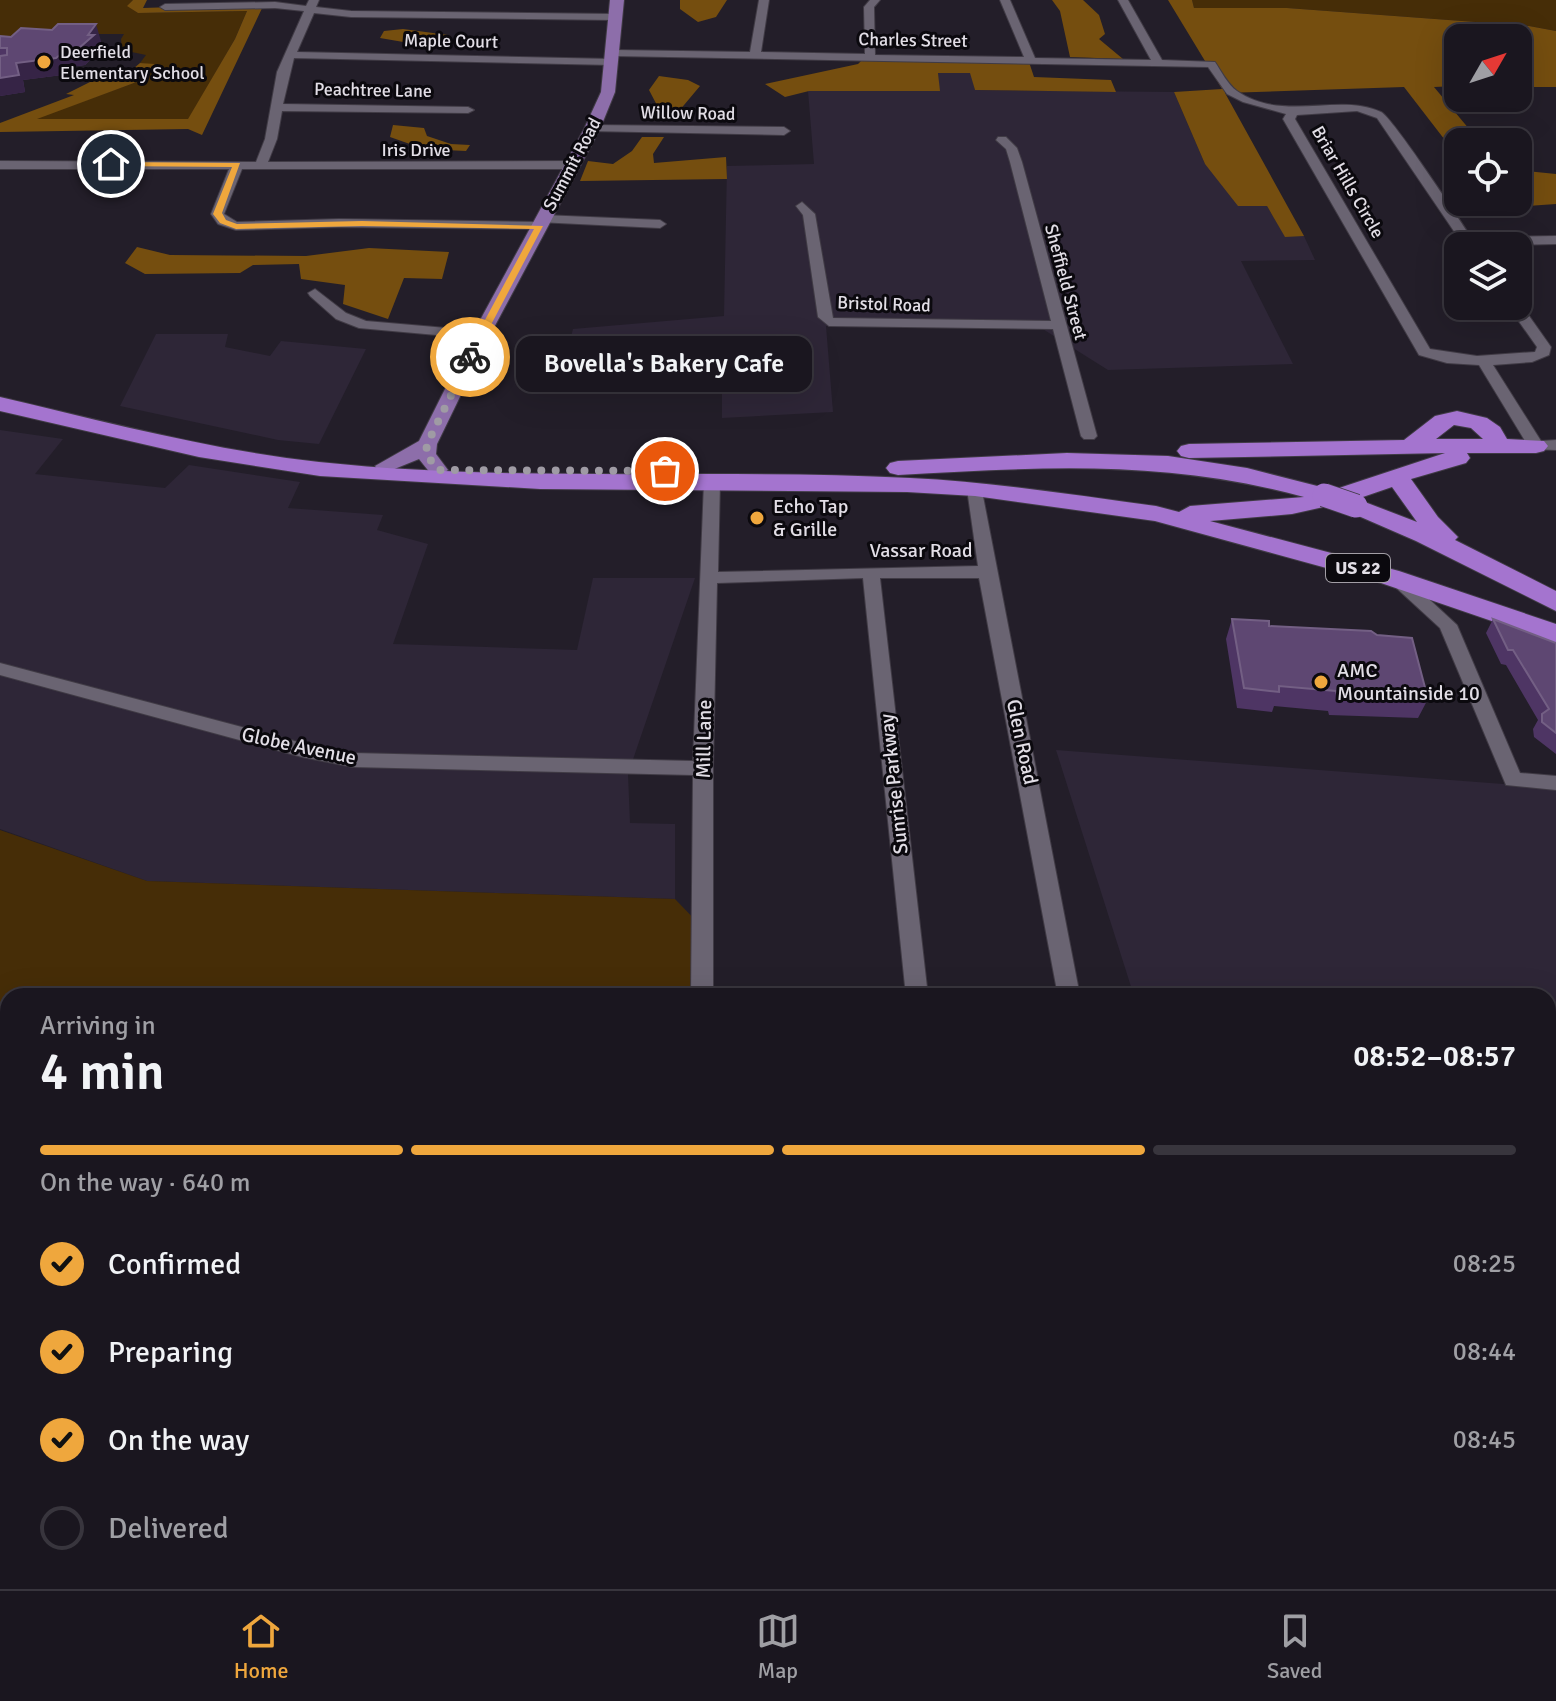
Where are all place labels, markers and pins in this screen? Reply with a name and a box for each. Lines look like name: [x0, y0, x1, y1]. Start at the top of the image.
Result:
place label: Deerfield Elementary School: [60, 41, 205, 84]
marker: Deerfield Elementary School: [35, 53, 53, 71]
pin: [77, 130, 145, 198]
callout: Bovella's Bakery Cafe: [517, 335, 813, 391]
pin: [631, 437, 699, 505]
place label: Echo Tap & Grille: [773, 494, 848, 542]
marker: Echo Tap & Grille: [748, 509, 766, 527]
place label: AMC Mountainside 10: [1337, 658, 1480, 706]
marker: AMC Mountainside 10: [1312, 673, 1330, 691]

